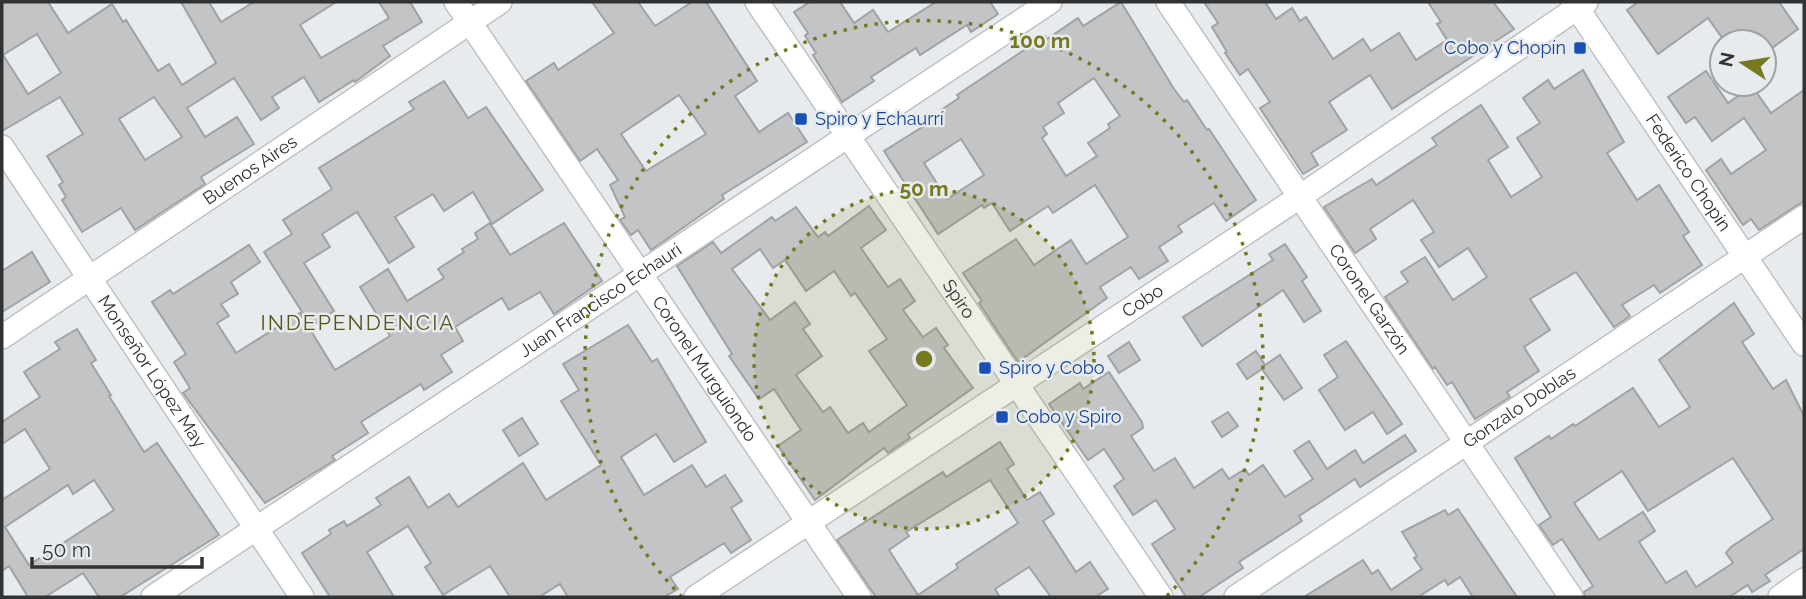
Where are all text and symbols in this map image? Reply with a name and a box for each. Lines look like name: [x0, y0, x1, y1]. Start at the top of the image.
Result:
text: 100 m: [1010, 28, 1070, 53]
north arrow: [1708, 28, 1778, 98]
place label: Cobo y Chopín: [1444, 37, 1566, 58]
marker: Cobo y Chopín: [1572, 40, 1588, 56]
text: N: [1714, 50, 1739, 69]
place label: Spiro y Echaurrí: [815, 108, 944, 129]
street label: Federico Chopin: [1642, 110, 1736, 235]
marker: Spiro y Echaurrí: [793, 111, 809, 127]
street label: Buenos Aires: [199, 130, 301, 209]
text: 50 m: [899, 176, 949, 201]
street label: Juan Francisco Echauri: [515, 238, 685, 361]
street label: Coronel Garzón: [1325, 240, 1415, 358]
street label: Spiro: [938, 275, 980, 323]
street label: Cobo: [1118, 279, 1167, 322]
street label: Monseñor López May: [94, 291, 211, 452]
street label: Coronel Murguiondo: [648, 292, 762, 446]
district label: INDEPENDENCIA: [260, 310, 456, 335]
centre of rings: [912, 347, 936, 371]
place label: Spiro y Cobo: [999, 357, 1105, 378]
marker: Spiro y Cobo: [977, 360, 993, 376]
street label: Gonzalo Doblas: [1459, 362, 1580, 452]
place label: Cobo y Spiro: [1016, 406, 1122, 427]
marker: Cobo y Spiro: [994, 409, 1010, 425]
scale bar: [32, 526, 201, 570]
text: 50 m: [42, 537, 91, 562]

